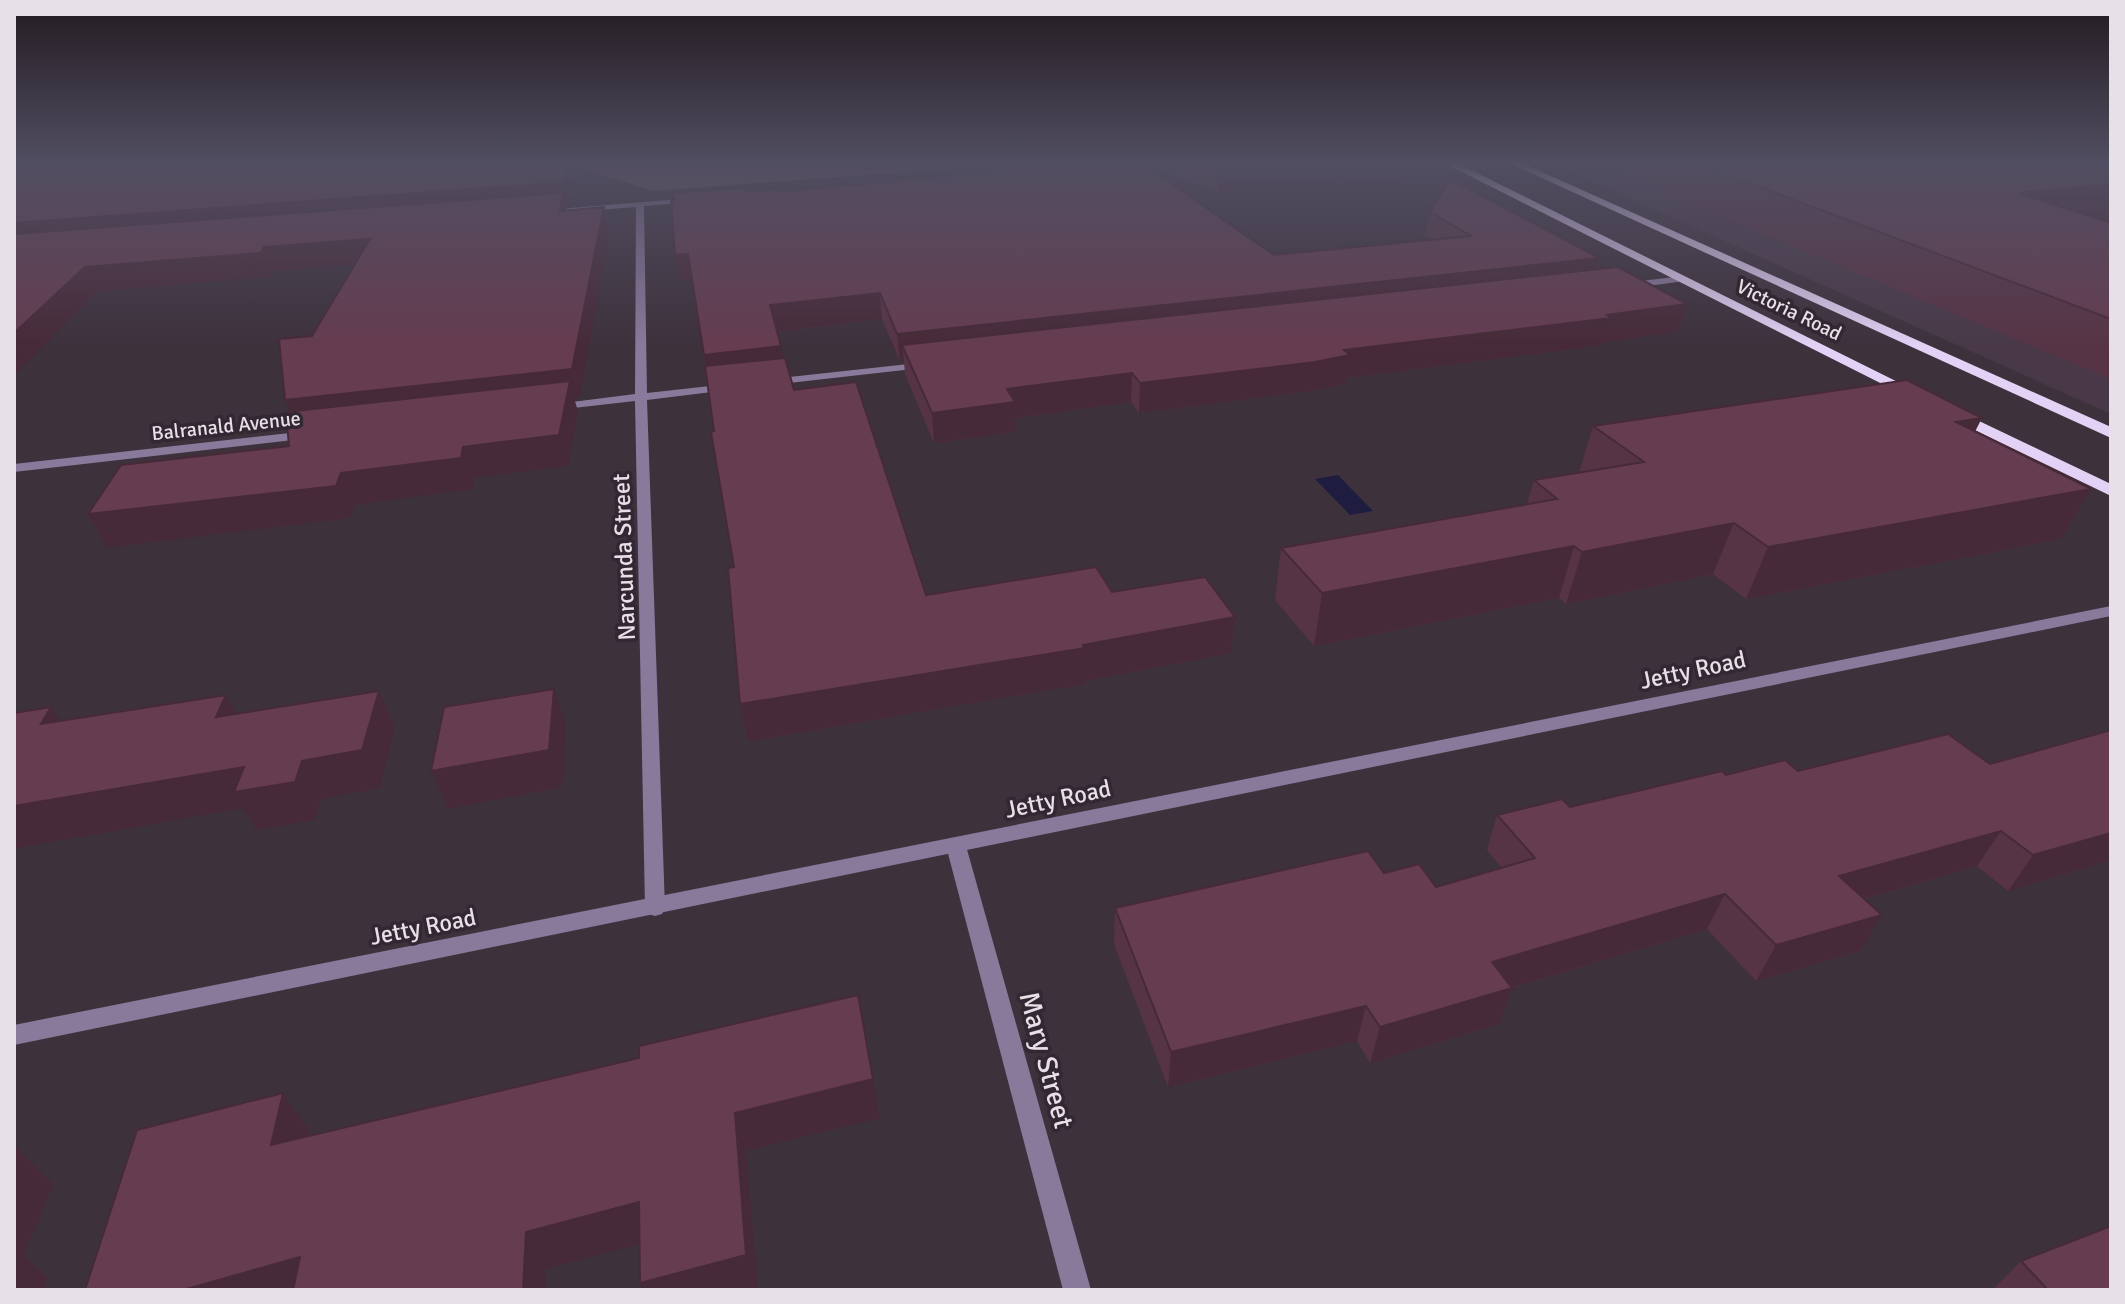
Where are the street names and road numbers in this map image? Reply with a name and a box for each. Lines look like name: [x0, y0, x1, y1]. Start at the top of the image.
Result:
street label: Victoria Road: [1732, 274, 1846, 346]
street label: Balranald Avenue: [150, 406, 302, 446]
street label: Narcunda Street: [606, 473, 642, 641]
street label: Jetty Road: [1637, 644, 1749, 696]
street label: Jetty Road: [1002, 773, 1114, 825]
street label: Jetty Road: [367, 902, 479, 952]
street label: Mary Street: [1011, 988, 1081, 1132]

